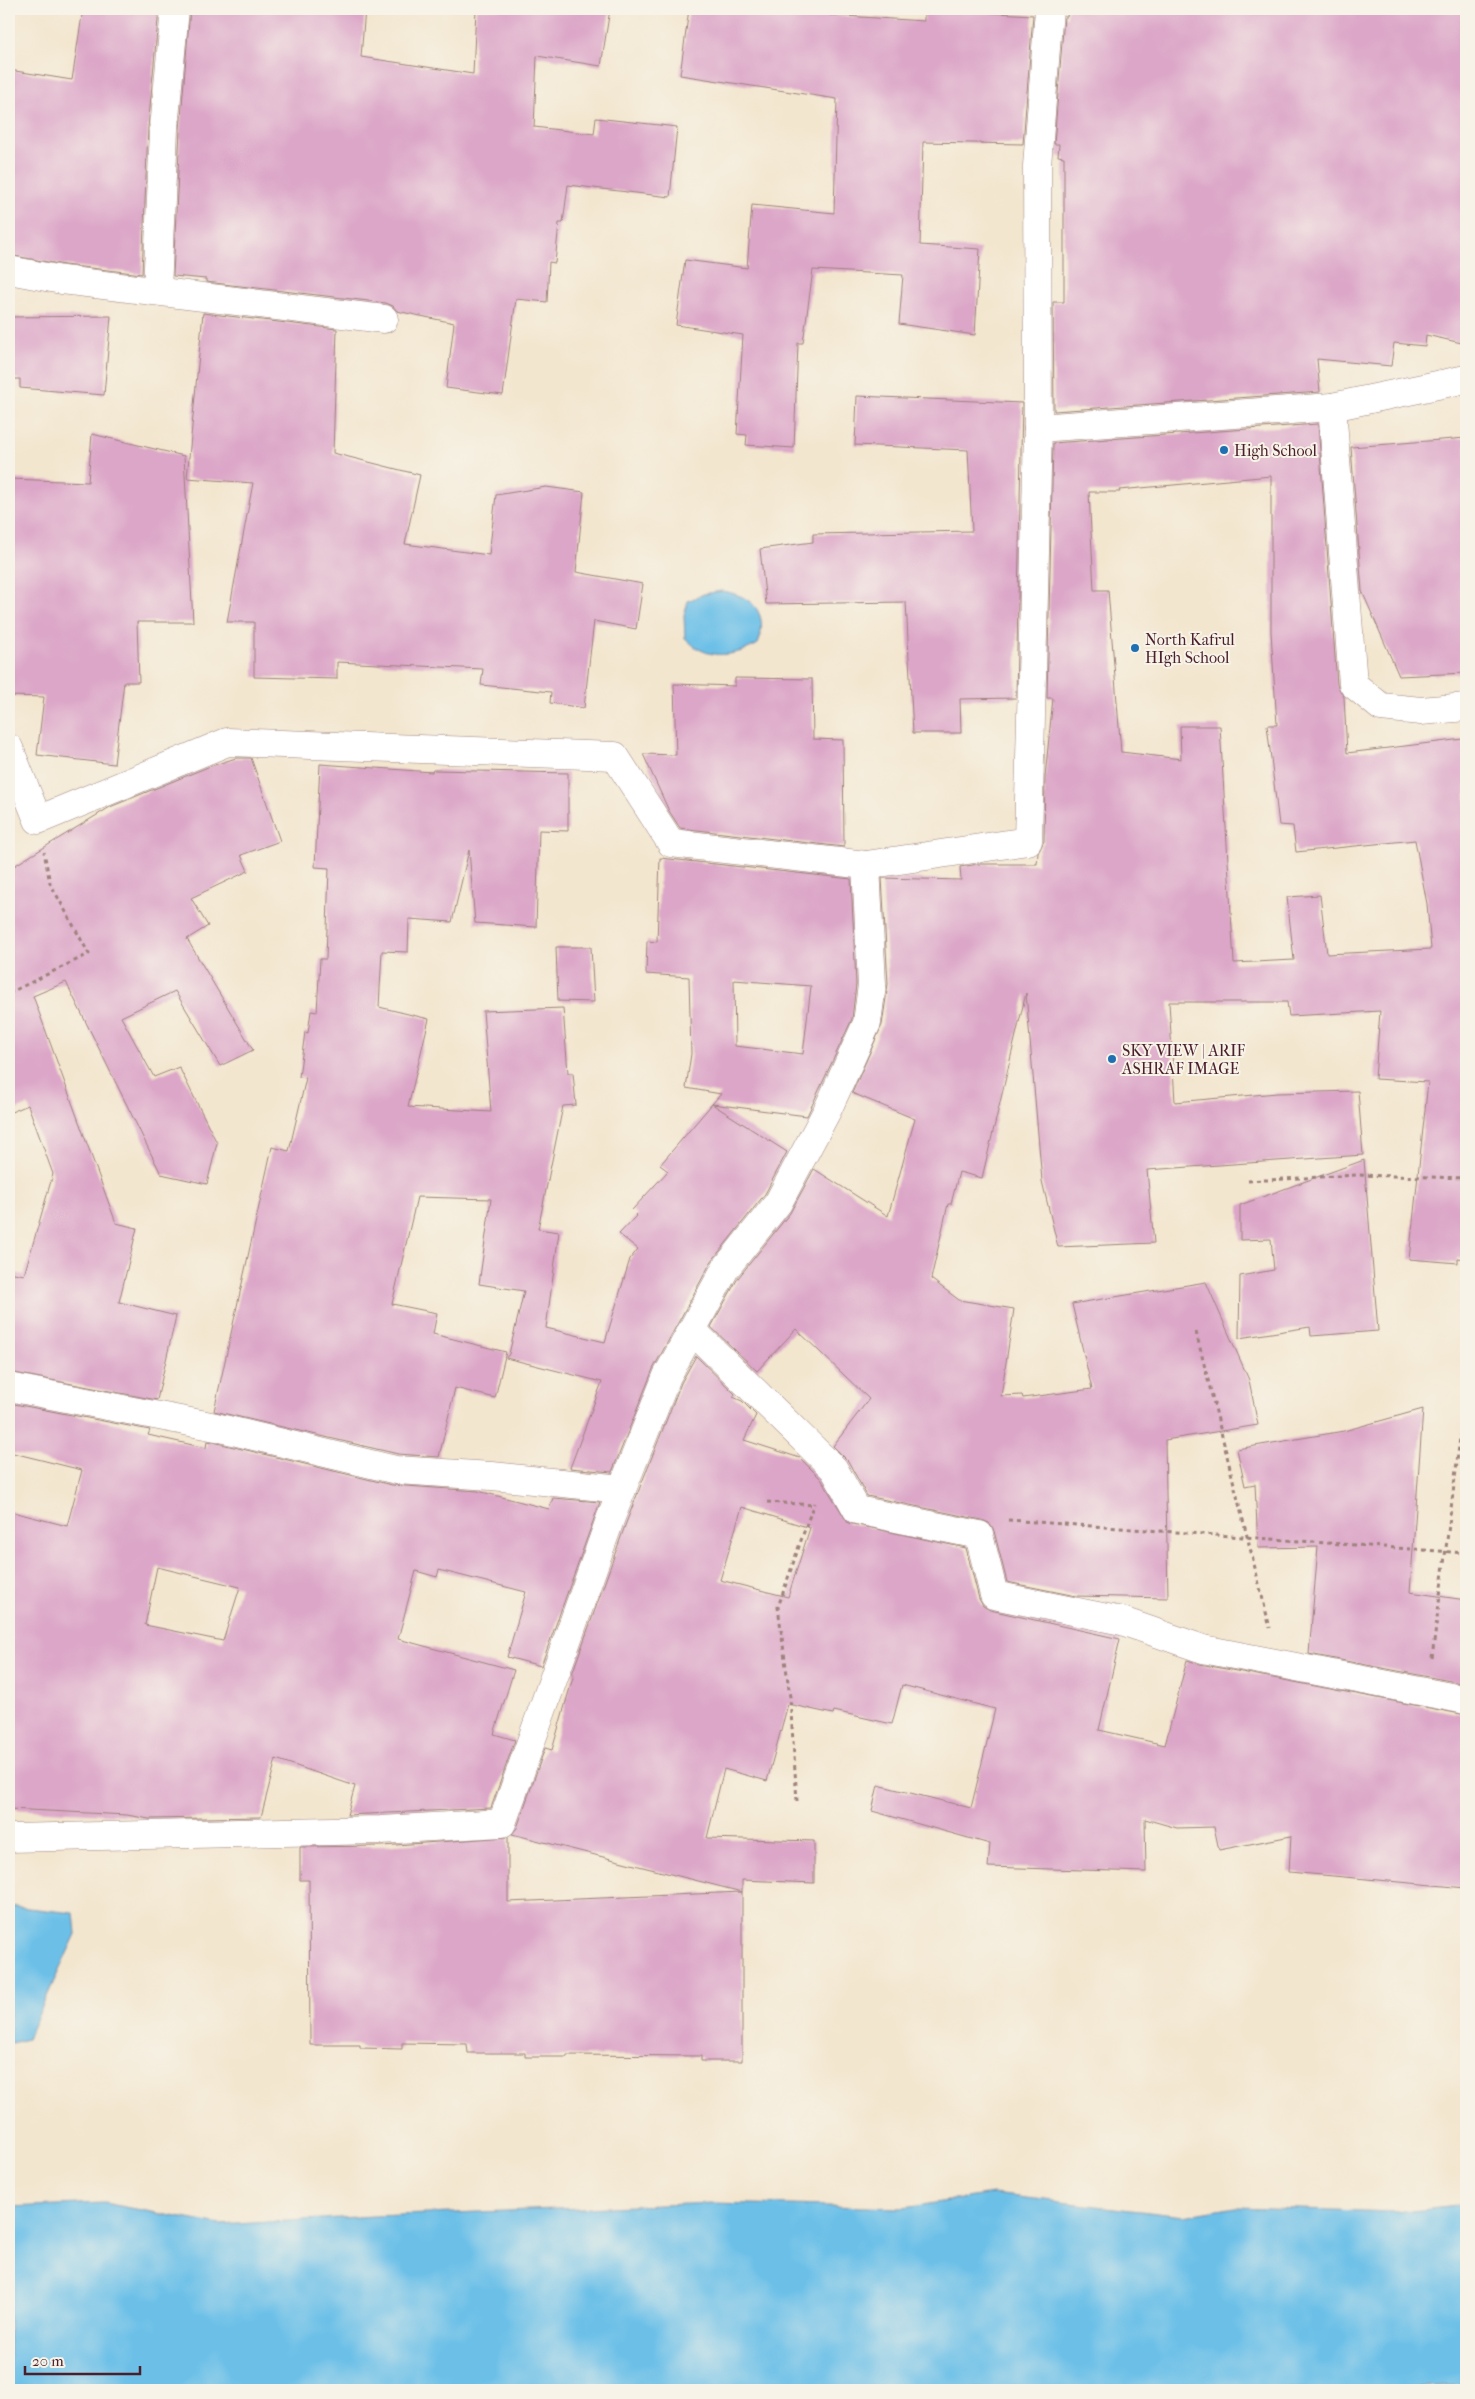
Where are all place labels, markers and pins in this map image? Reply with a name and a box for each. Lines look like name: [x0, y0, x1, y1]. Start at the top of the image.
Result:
place label: High School: [1234, 441, 1318, 460]
marker: High School: [1218, 444, 1230, 456]
place label: North Kafrul HIgh School: [1145, 630, 1235, 667]
marker: North Kafrul HIgh School: [1129, 642, 1141, 654]
place label: SKY VIEW | ARIF ASHRAF IMAGE: [1121, 1041, 1246, 1078]
marker: SKY VIEW | ARIF ASHRAF IMAGE: [1106, 1053, 1118, 1065]

